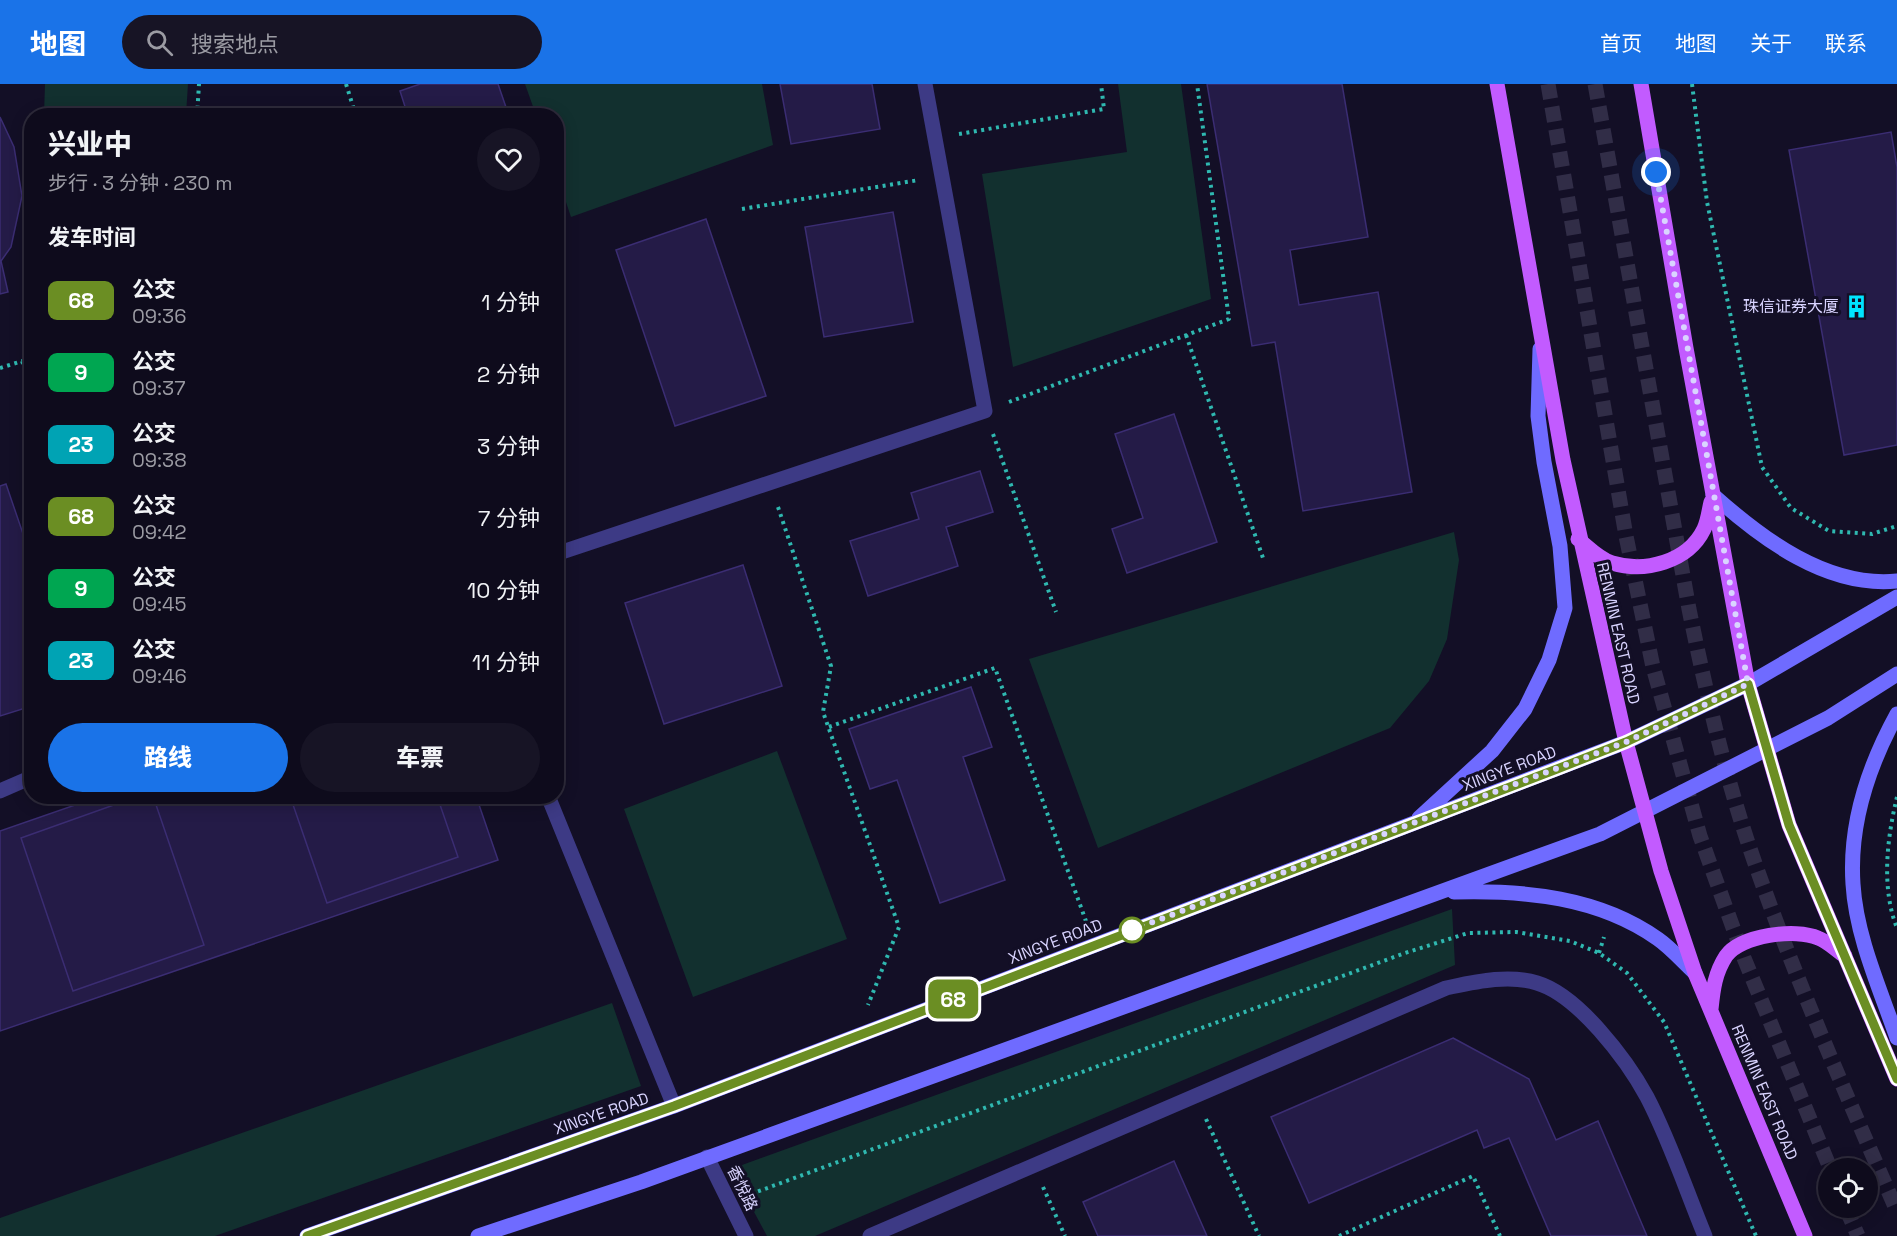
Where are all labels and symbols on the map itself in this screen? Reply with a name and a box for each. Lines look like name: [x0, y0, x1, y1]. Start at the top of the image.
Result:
your location: [1641, 157, 1671, 187]
building icon: 珠信证券大厦: [1844, 293, 1870, 319]
place label: 珠信证券大厦: [1743, 296, 1839, 317]
street label: RENMIN EAST ROAD: [1592, 560, 1645, 706]
street label: XINGYE ROAD: [1459, 741, 1559, 796]
street label: XINGYE ROAD: [1005, 914, 1105, 969]
unlabelled marker: [1119, 917, 1145, 943]
line badge: 68: [926, 980, 980, 1018]
street label: RENMIN EAST ROAD: [1727, 1021, 1803, 1163]
street label: XINGYE ROAD: [551, 1087, 651, 1140]
street label: 香悅路: [723, 1162, 763, 1214]

